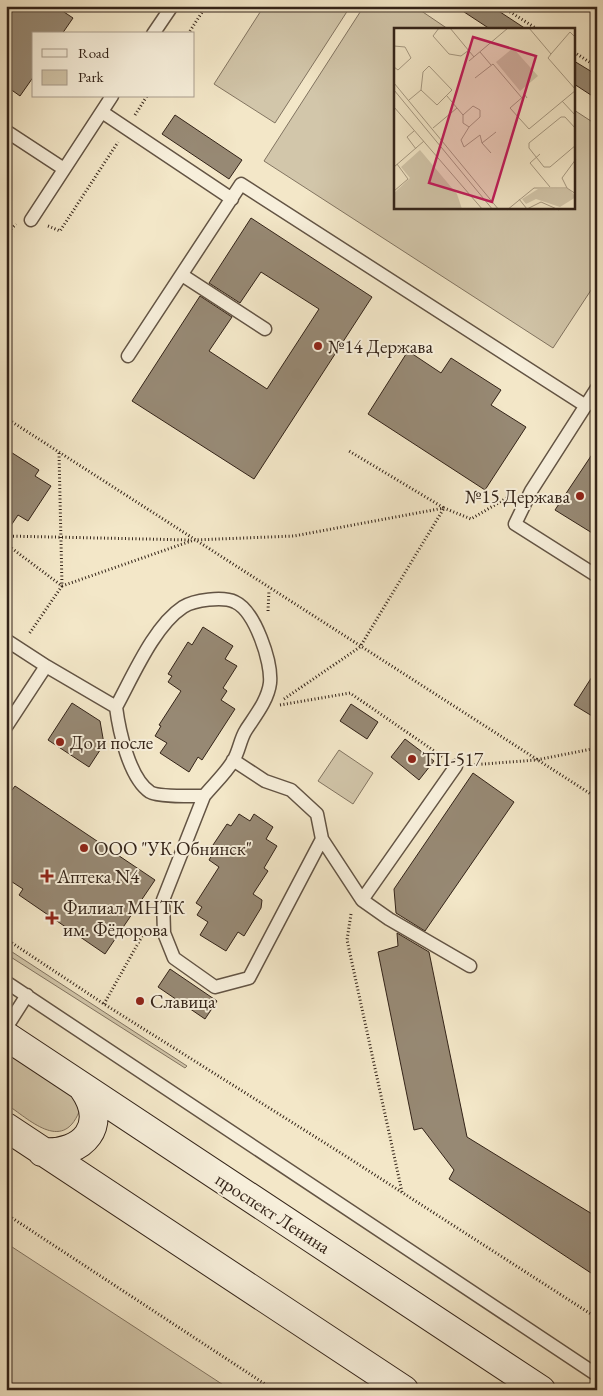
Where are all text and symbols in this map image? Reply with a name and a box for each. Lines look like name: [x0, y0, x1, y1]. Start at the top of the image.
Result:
inset map: [394, 28, 576, 209]
legend: [32, 32, 195, 98]
text: Road: [78, 43, 110, 62]
text: Park: [78, 67, 105, 86]
place label: №14 Держава: [328, 334, 433, 359]
marker: №14 Держава: [312, 340, 324, 352]
place label: №15 Держава: [465, 484, 570, 509]
marker: №15 Держава: [574, 490, 586, 502]
place label: До и после: [70, 730, 153, 755]
marker: До и после: [54, 736, 66, 748]
place label: ТП-517: [422, 747, 484, 772]
marker: ТП-517: [406, 753, 418, 765]
place label: ООО "УК Обнинск": [94, 836, 252, 861]
marker: ООО "УК Обнинск": [78, 842, 90, 854]
place label: Аптека N4: [56, 864, 140, 889]
marker: Аптека N4: [41, 870, 53, 882]
place label: Филиал МНТК им. Фёдорова: [63, 895, 185, 942]
marker: Филиал МНТК им. Фёдорова: [45, 911, 59, 925]
place label: Славица: [150, 989, 216, 1014]
marker: Славица: [134, 995, 146, 1007]
street label: проспект Ленина: [211, 1167, 336, 1260]

